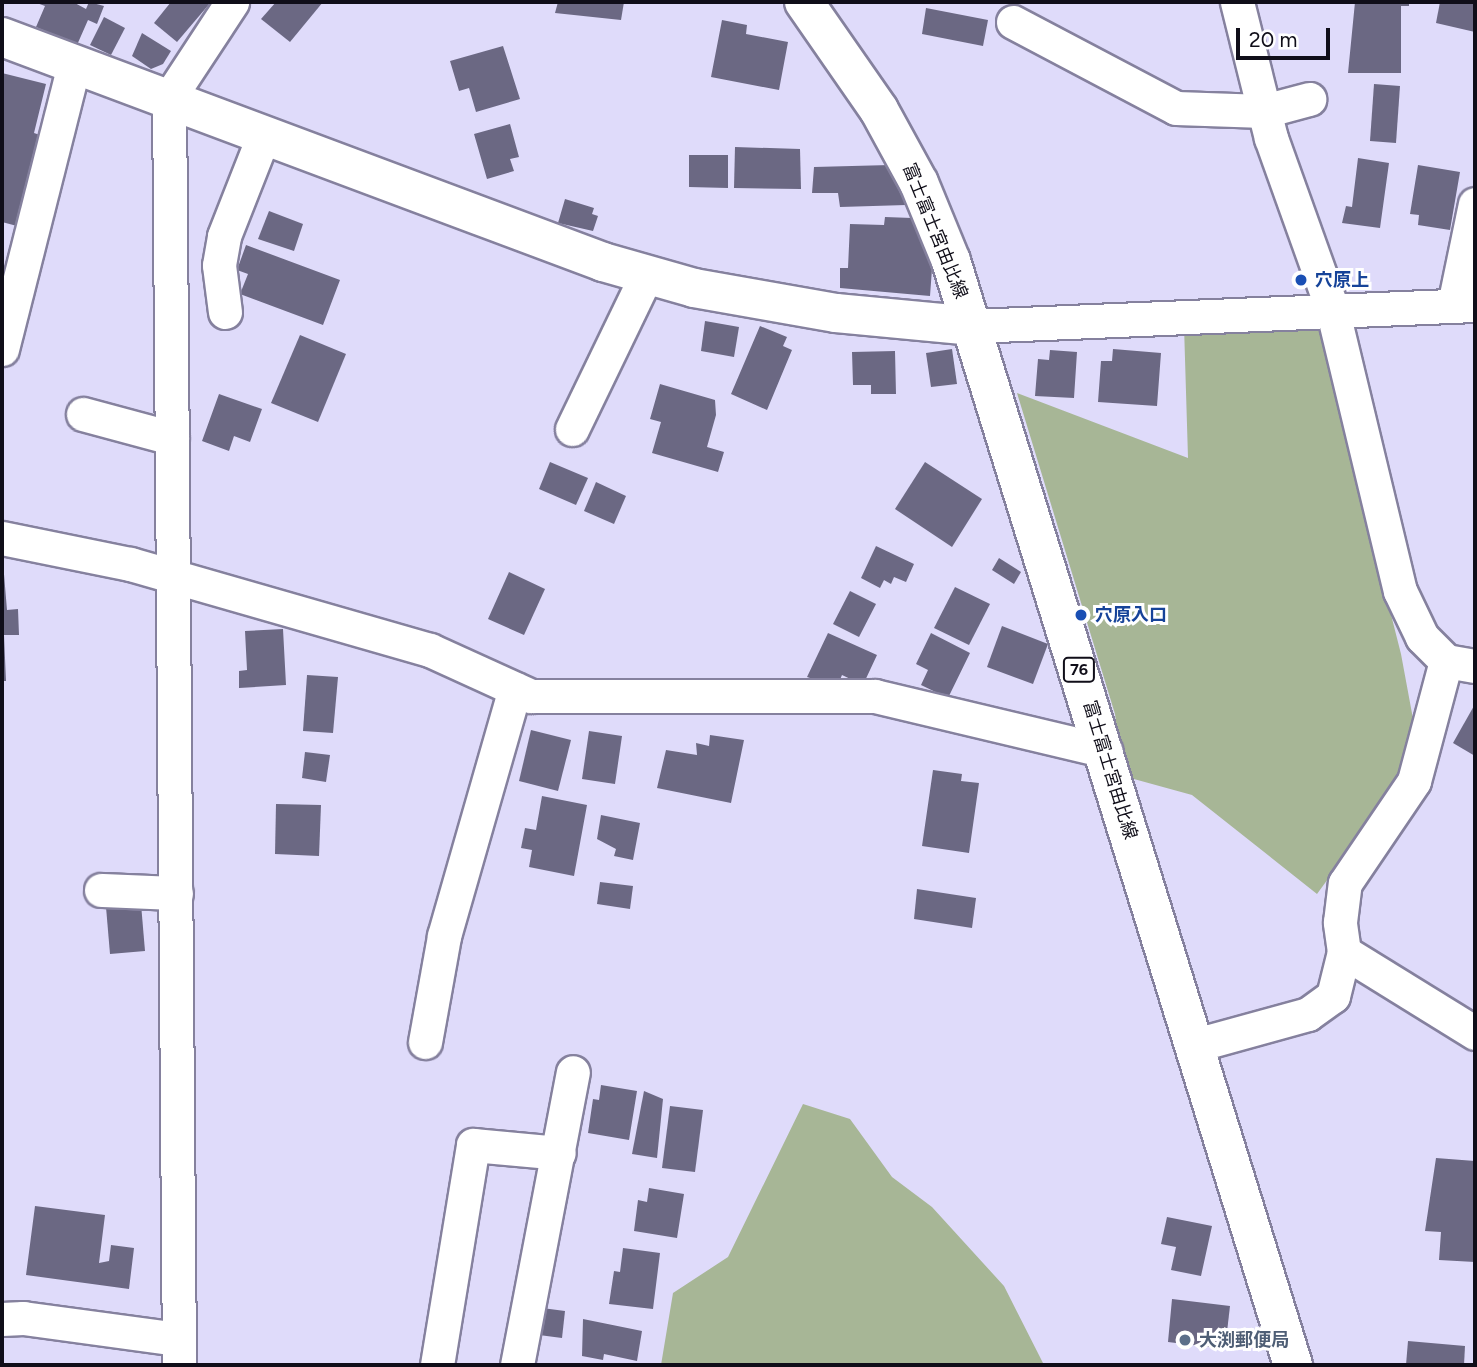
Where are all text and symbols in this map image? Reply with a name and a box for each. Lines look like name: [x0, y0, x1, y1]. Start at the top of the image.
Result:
scale bar: [1239, 14, 1334, 58]
text: 20 m: [1249, 27, 1297, 52]
street label: 富士富士宮由比線: [898, 160, 972, 302]
place label: 穴原上: [1315, 269, 1369, 291]
marker: 穴原上: [1293, 272, 1309, 288]
place label: 穴原入口: [1095, 604, 1167, 626]
marker: 穴原入口: [1073, 607, 1089, 623]
road number: 76: [1062, 657, 1096, 682]
street label: 富士富士宮由比線: [1079, 698, 1141, 842]
place label: 大渕郵便局: [1199, 1329, 1289, 1351]
marker: 大渕郵便局: [1177, 1332, 1193, 1348]

